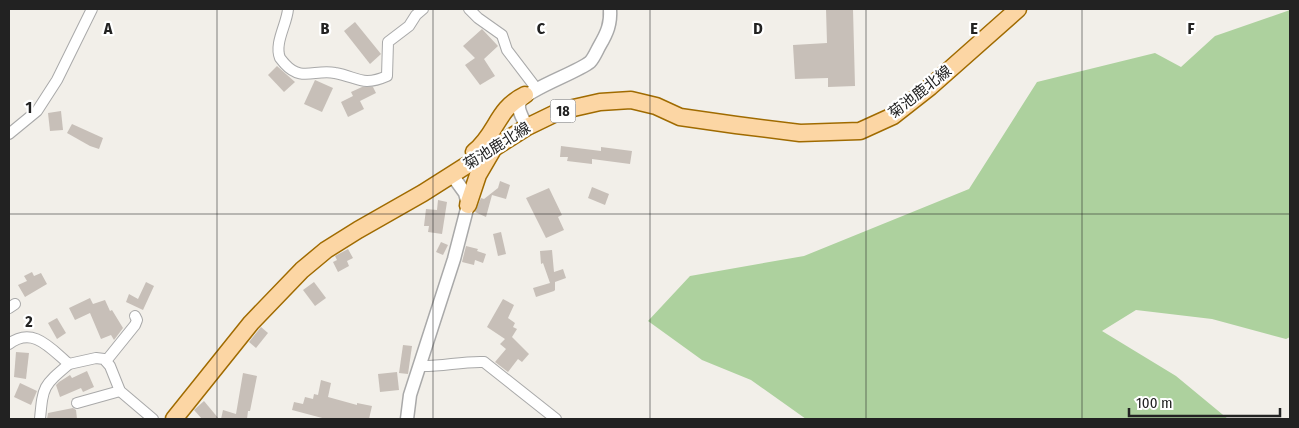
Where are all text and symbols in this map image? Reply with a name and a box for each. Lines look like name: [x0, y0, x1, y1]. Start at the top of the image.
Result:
text: A: [103, 19, 113, 38]
text: B: [321, 19, 330, 38]
text: C: [537, 19, 546, 38]
text: D: [753, 19, 763, 38]
text: E: [970, 19, 978, 38]
text: F: [1187, 19, 1195, 38]
street label: 菊池鹿北線: [885, 62, 955, 122]
text: 1: [26, 98, 32, 117]
road number: 18: [550, 100, 576, 122]
street label: 菊池鹿北線: [460, 118, 534, 174]
text: 2: [24, 312, 33, 331]
scale bar: [1129, 386, 1280, 418]
text: 100 m: [1136, 394, 1173, 412]

